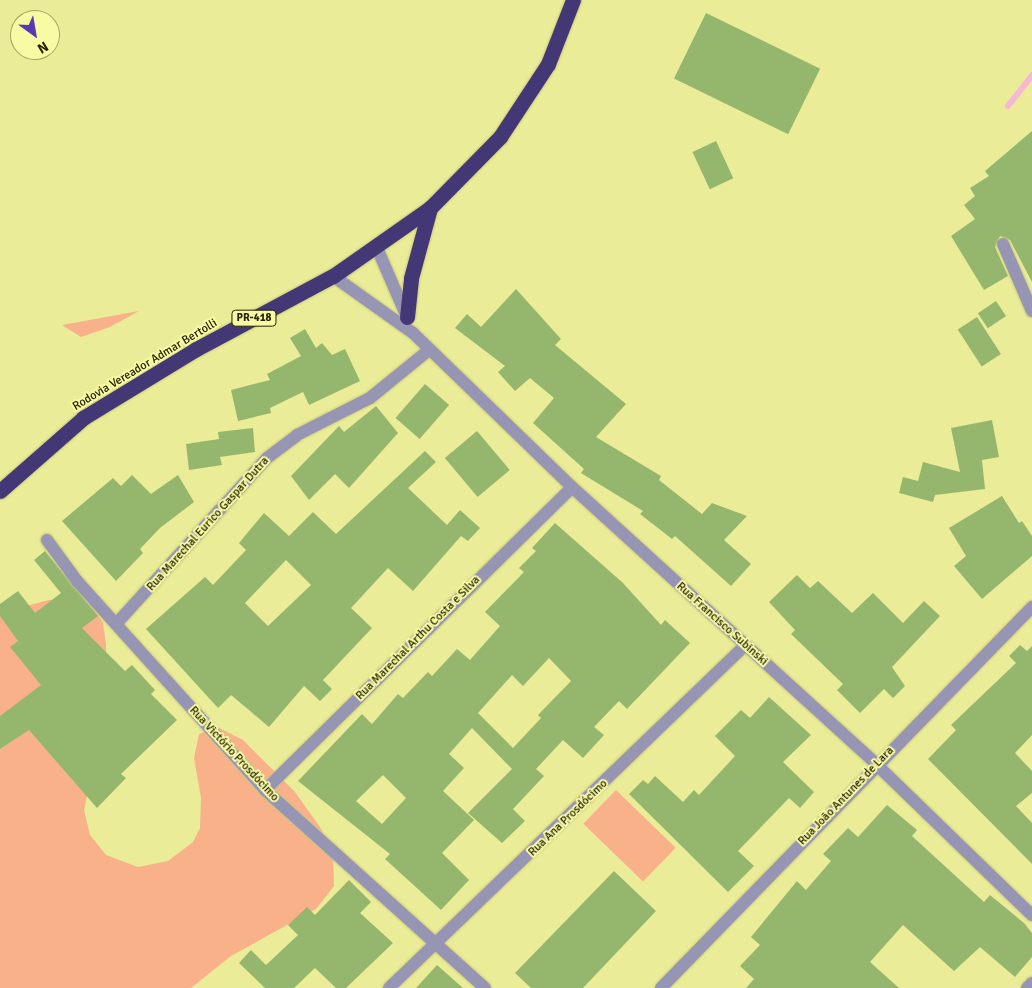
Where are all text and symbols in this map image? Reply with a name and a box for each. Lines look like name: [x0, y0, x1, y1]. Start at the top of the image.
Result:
north arrow: [10, 10, 60, 60]
text: N: [34, 38, 51, 57]
road number: PR-418: [230, 310, 278, 326]
street label: Rodovia Vereador Admar Bertolli: [70, 316, 220, 414]
street label: Rua Marechal Eurico Gaspar Dutra: [144, 454, 272, 594]
street label: Rua Marechal Arthu Costa e Silva: [353, 573, 483, 703]
street label: Rua Francisco Subinski: [673, 579, 771, 669]
street label: Rua Victório Prosdócimo: [186, 703, 282, 805]
street label: Rua João Antunes de Lara: [795, 744, 897, 848]
street label: Rua Ana Prosdócimo: [525, 776, 611, 860]

